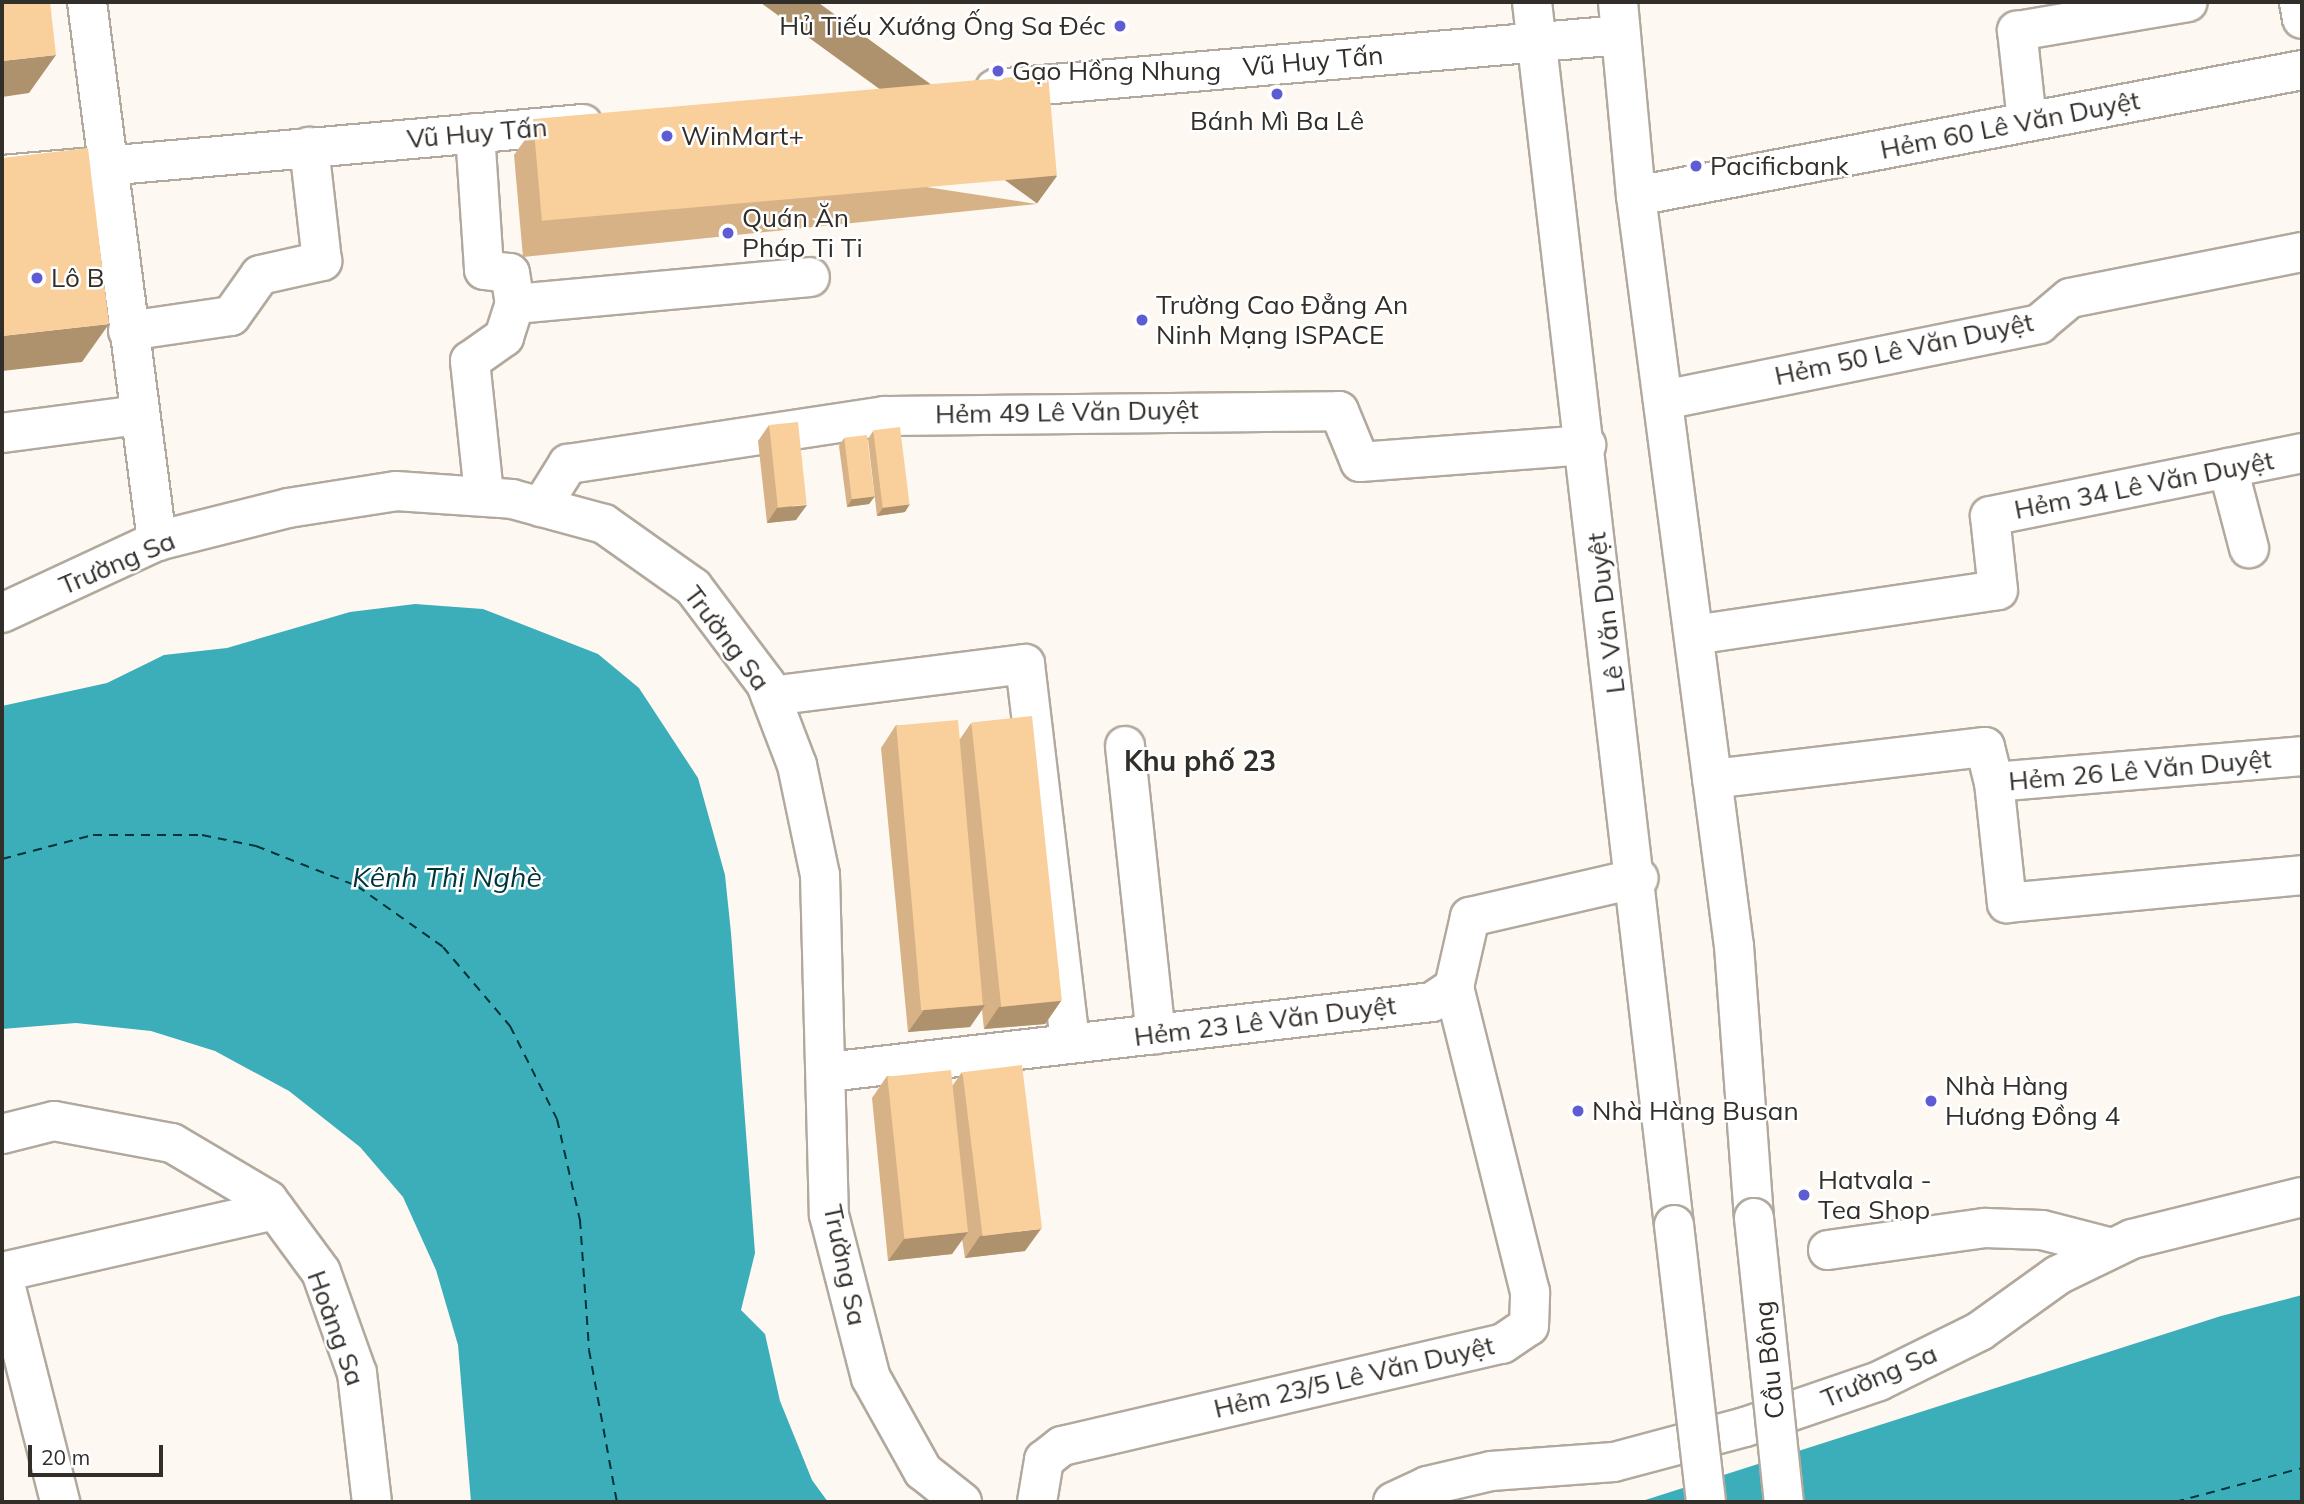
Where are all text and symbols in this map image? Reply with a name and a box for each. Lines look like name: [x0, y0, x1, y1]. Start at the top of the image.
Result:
place label: Hủ Tiếu Xướng Ống Sa Đéc: [779, 10, 1106, 42]
marker: Hủ Tiếu Xướng Ống Sa Đéc: [1112, 18, 1128, 34]
street label: Vũ Huy Tấn: [1242, 39, 1384, 83]
place label: Gạo Hồng Nhung: [1012, 55, 1221, 87]
marker: Gạo Hồng Nhung: [990, 63, 1006, 79]
street label: Hẻm 60 Lê Văn Duyệt: [1878, 85, 2142, 165]
marker: Bánh Mì Ba Lê: [1269, 86, 1285, 102]
place label: Bánh Mì Ba Lê: [1190, 105, 1364, 137]
street label: Vũ Huy Tấn: [406, 111, 548, 155]
place label: WinMart+: [681, 120, 804, 152]
marker: WinMart+: [659, 128, 675, 144]
place label: Pacificbank: [1710, 150, 1849, 182]
marker: Pacificbank: [1688, 158, 1704, 174]
place label: Quán Ăn Pháp Ti Ti: [742, 202, 863, 264]
marker: Quán Ăn Pháp Ti Ti: [720, 225, 736, 241]
place label: Lô B: [51, 262, 104, 294]
marker: Lô B: [29, 270, 45, 286]
place label: Trường Cao Đẳng An Ninh Mạng ISPACE: [1156, 289, 1408, 350]
street label: Hẻm 50 Lê Văn Duyệt: [1772, 306, 2036, 392]
marker: Trường Cao Đẳng An Ninh Mạng ISPACE: [1134, 312, 1150, 328]
street label: Hẻm 49 Lê Văn Duyệt: [935, 394, 1199, 430]
street label: Hẻm 34 Lê Văn Duyệt: [2012, 445, 2276, 525]
street label: Trường Sa: [55, 525, 179, 601]
street label: Lê Văn Duyệt: [1581, 531, 1631, 695]
street label: Trường Sa: [678, 580, 776, 696]
street label: Hẻm 26 Lê Văn Duyệt: [2007, 743, 2273, 797]
district label: Khu phố 23: [1124, 744, 1276, 778]
water label: Kênh Thị Nghè: [352, 860, 542, 894]
street label: Hẻm 23 Lê Văn Duyệt: [1132, 989, 1398, 1053]
place label: Nhà Hàng Hương Đồng 4: [1945, 1070, 2120, 1132]
marker: Nhà Hàng Hương Đồng 4: [1923, 1093, 1939, 1109]
place label: Nhà Hàng Busan: [1592, 1095, 1799, 1127]
marker: Nhà Hàng Busan: [1570, 1103, 1586, 1119]
place label: Hatvala - Tea Shop: [1818, 1164, 1932, 1226]
marker: Hatvala - Tea Shop: [1796, 1187, 1812, 1203]
street label: Trường Sa: [817, 1202, 873, 1328]
street label: Hoàng Sa: [301, 1266, 371, 1390]
street label: Cầu Bông: [1747, 1299, 1791, 1421]
street label: Hẻm 23/5 Lê Văn Duyệt: [1211, 1330, 1497, 1424]
street label: Trường Sa: [1817, 1338, 1941, 1414]
scale bar: [32, 1430, 166, 1474]
text: 20 m: [41, 1444, 90, 1470]

